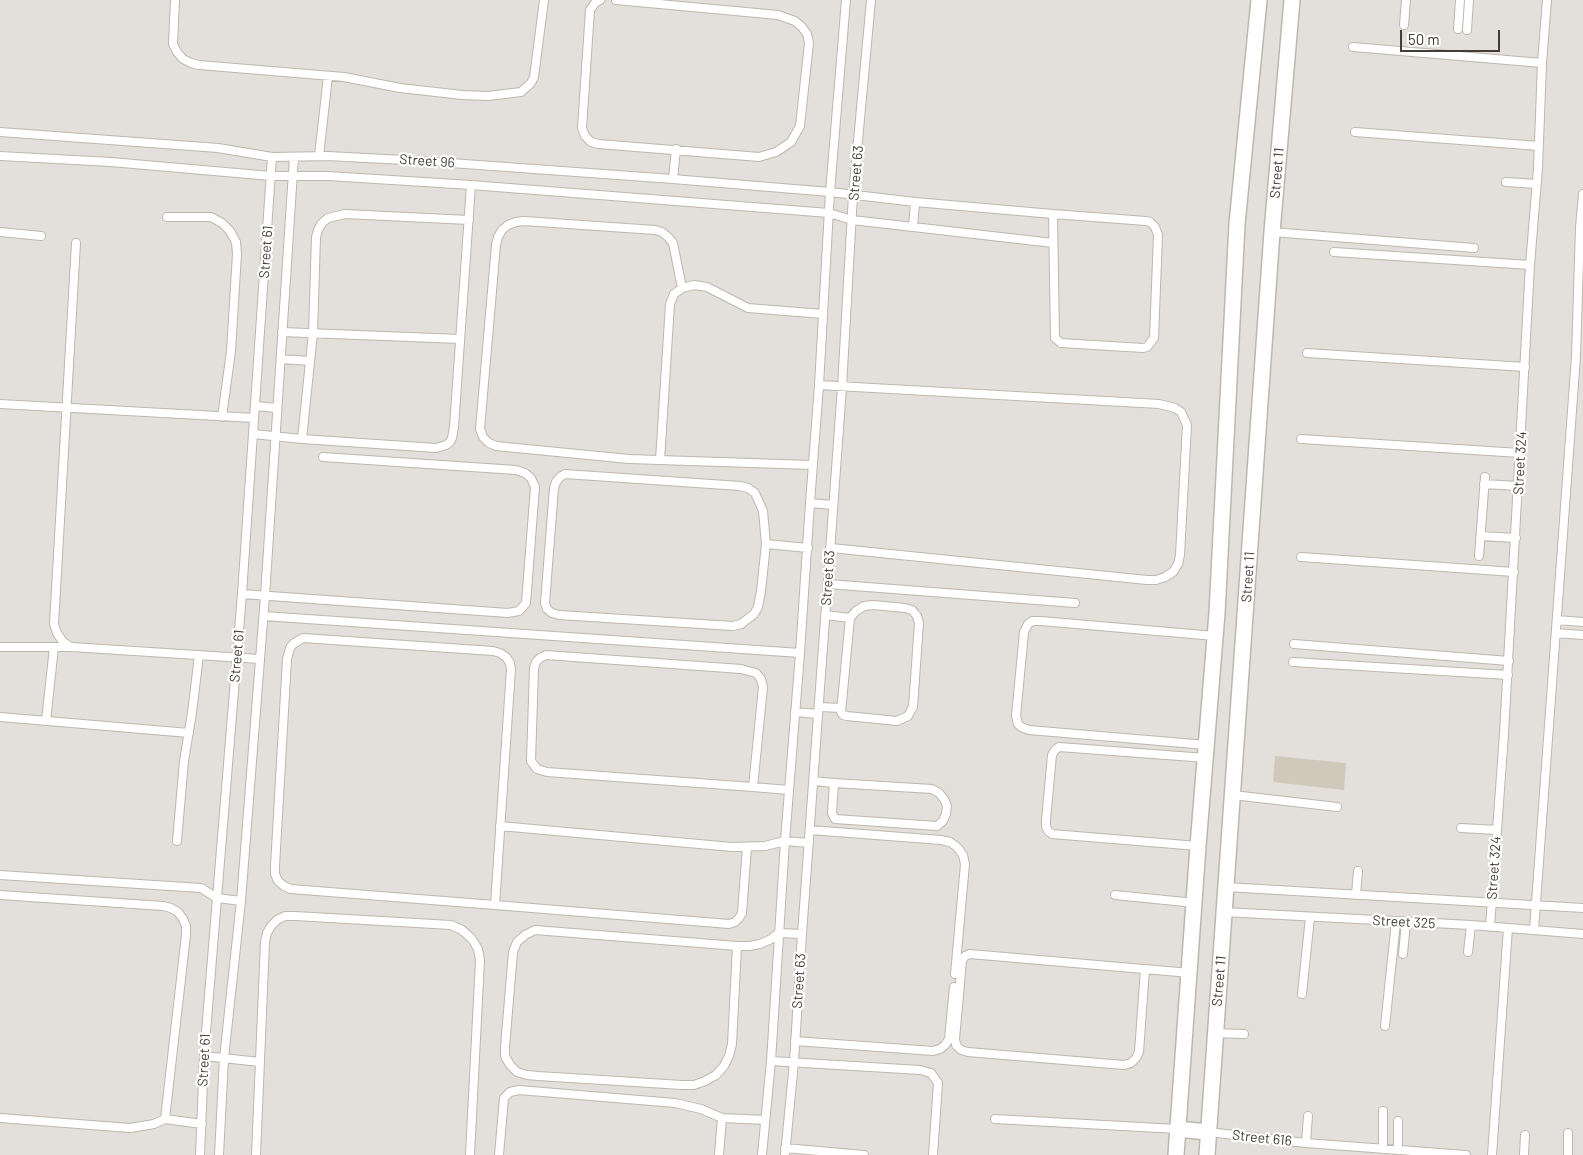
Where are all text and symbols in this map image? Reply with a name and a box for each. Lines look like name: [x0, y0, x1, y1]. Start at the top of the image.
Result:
scale bar: [1403, 20, 1503, 52]
text: 50 m: [1408, 30, 1440, 48]
street label: Street 63: [845, 145, 867, 201]
street label: Street 11: [1266, 147, 1288, 199]
street label: Street 96: [399, 151, 455, 171]
street label: Street 61: [256, 225, 276, 279]
street label: Street 324: [1510, 431, 1530, 495]
street label: Street 63: [818, 550, 838, 606]
street label: Street 11: [1238, 551, 1258, 603]
street label: Street 61: [226, 629, 248, 683]
street label: Street 324: [1483, 836, 1505, 900]
street label: Street 325: [1372, 912, 1436, 932]
street label: Street 63: [789, 953, 809, 1009]
street label: Street 11: [1208, 955, 1230, 1007]
street label: Street 61: [194, 1033, 214, 1087]
street label: Street 616: [1231, 1127, 1293, 1149]

